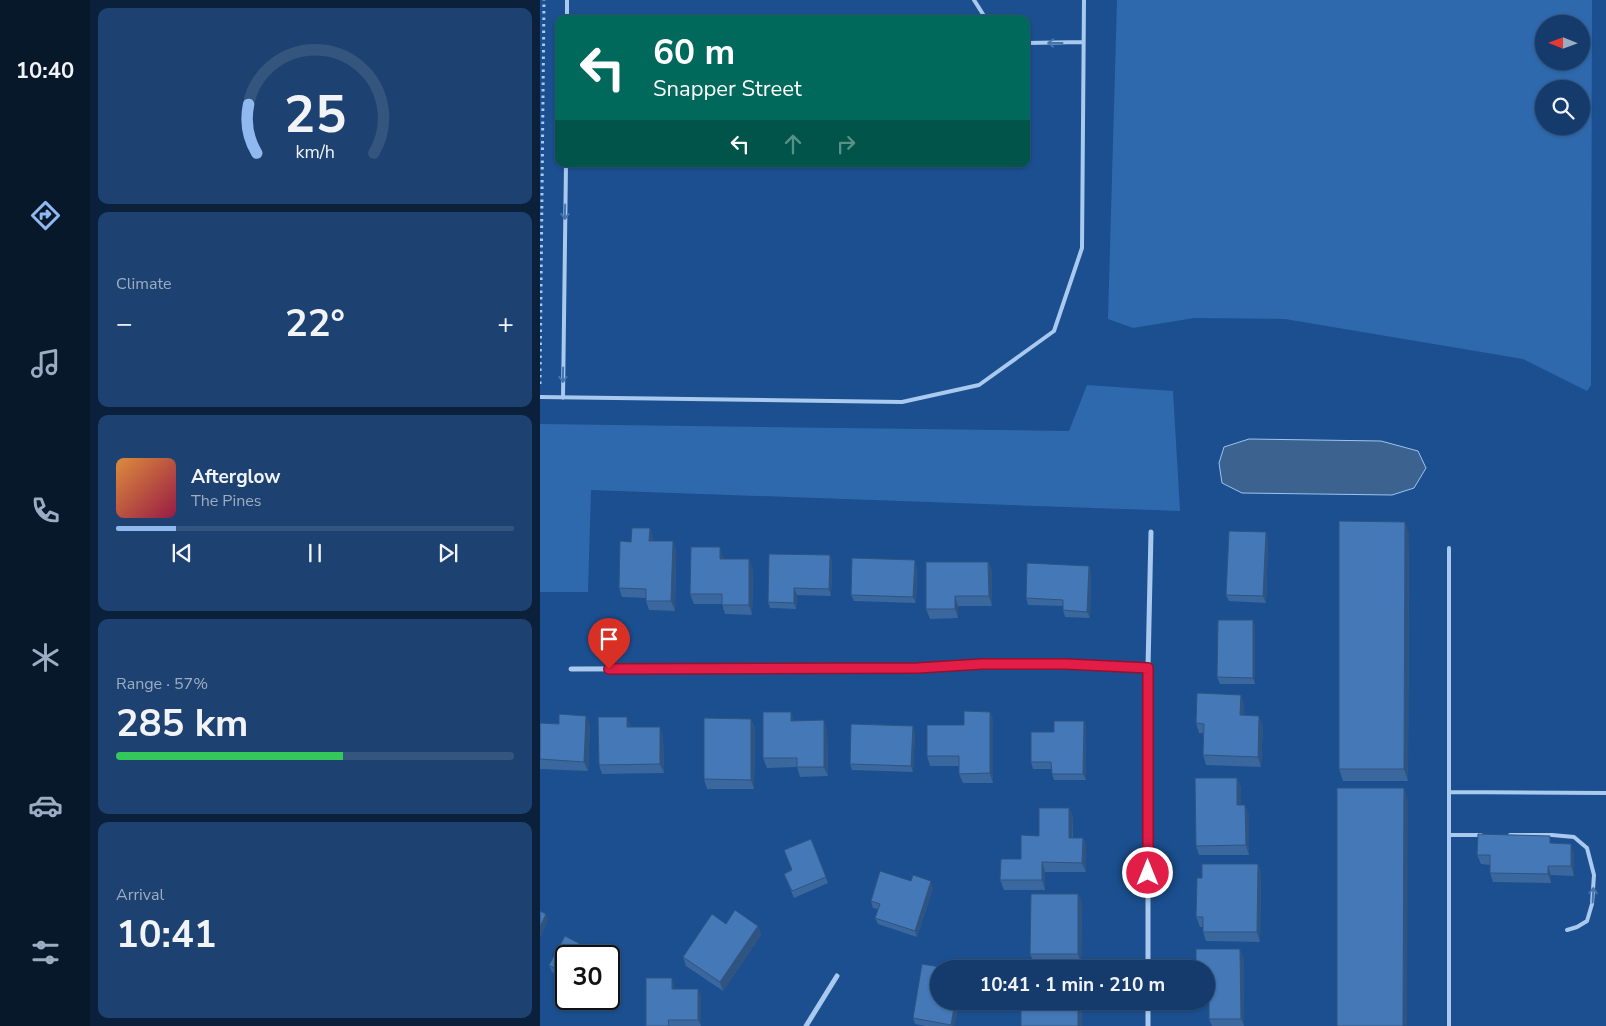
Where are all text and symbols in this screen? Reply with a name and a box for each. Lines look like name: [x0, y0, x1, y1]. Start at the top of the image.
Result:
north arrow: [1535, 15, 1590, 70]
map controls: [1535, 15, 1590, 135]
text: 60 m: [653, 29, 735, 76]
icon: left: [570, 35, 635, 100]
one-way arrow: [1047, 38, 1064, 48]
text: 10:40: [16, 56, 74, 86]
text: Snapper Street: [653, 74, 802, 104]
text: 25: [284, 79, 346, 150]
button: search: [1535, 80, 1590, 135]
icon: left: [726, 130, 754, 158]
icon: ahead: [779, 130, 807, 158]
icon: right: [832, 130, 860, 158]
text: km/h: [295, 140, 335, 164]
icon: directions: [28, 198, 63, 233]
one-way arrow: [560, 204, 570, 220]
text: Climate: [116, 273, 171, 295]
text: 22°: [285, 298, 345, 349]
text: −: [116, 305, 133, 343]
text: +: [497, 305, 514, 343]
icon: music: [28, 346, 63, 381]
one-way arrow: [558, 366, 568, 383]
text: Afterglow: [191, 464, 281, 490]
text: The Pines: [191, 490, 261, 512]
icon: phone: [28, 493, 63, 528]
icon: previous: [168, 539, 196, 567]
icon: pause: [301, 539, 329, 567]
icon: next: [434, 539, 462, 567]
pin: [588, 618, 630, 669]
icon: arrive: [595, 625, 623, 653]
icon: climate: [28, 640, 63, 675]
text: Range · 57%: [116, 673, 208, 695]
text: 285 km: [116, 698, 248, 749]
icon: car: [28, 788, 63, 823]
position arrow: [1121, 846, 1173, 898]
text: Arrival: [116, 884, 164, 906]
one-way arrow: [1588, 887, 1597, 903]
text: 10:41: [116, 909, 217, 960]
icon: filters: [28, 935, 63, 970]
speed limit sign: 30: [555, 945, 620, 1010]
text: 10:41 · 1 min · 210 m: [980, 972, 1165, 998]

